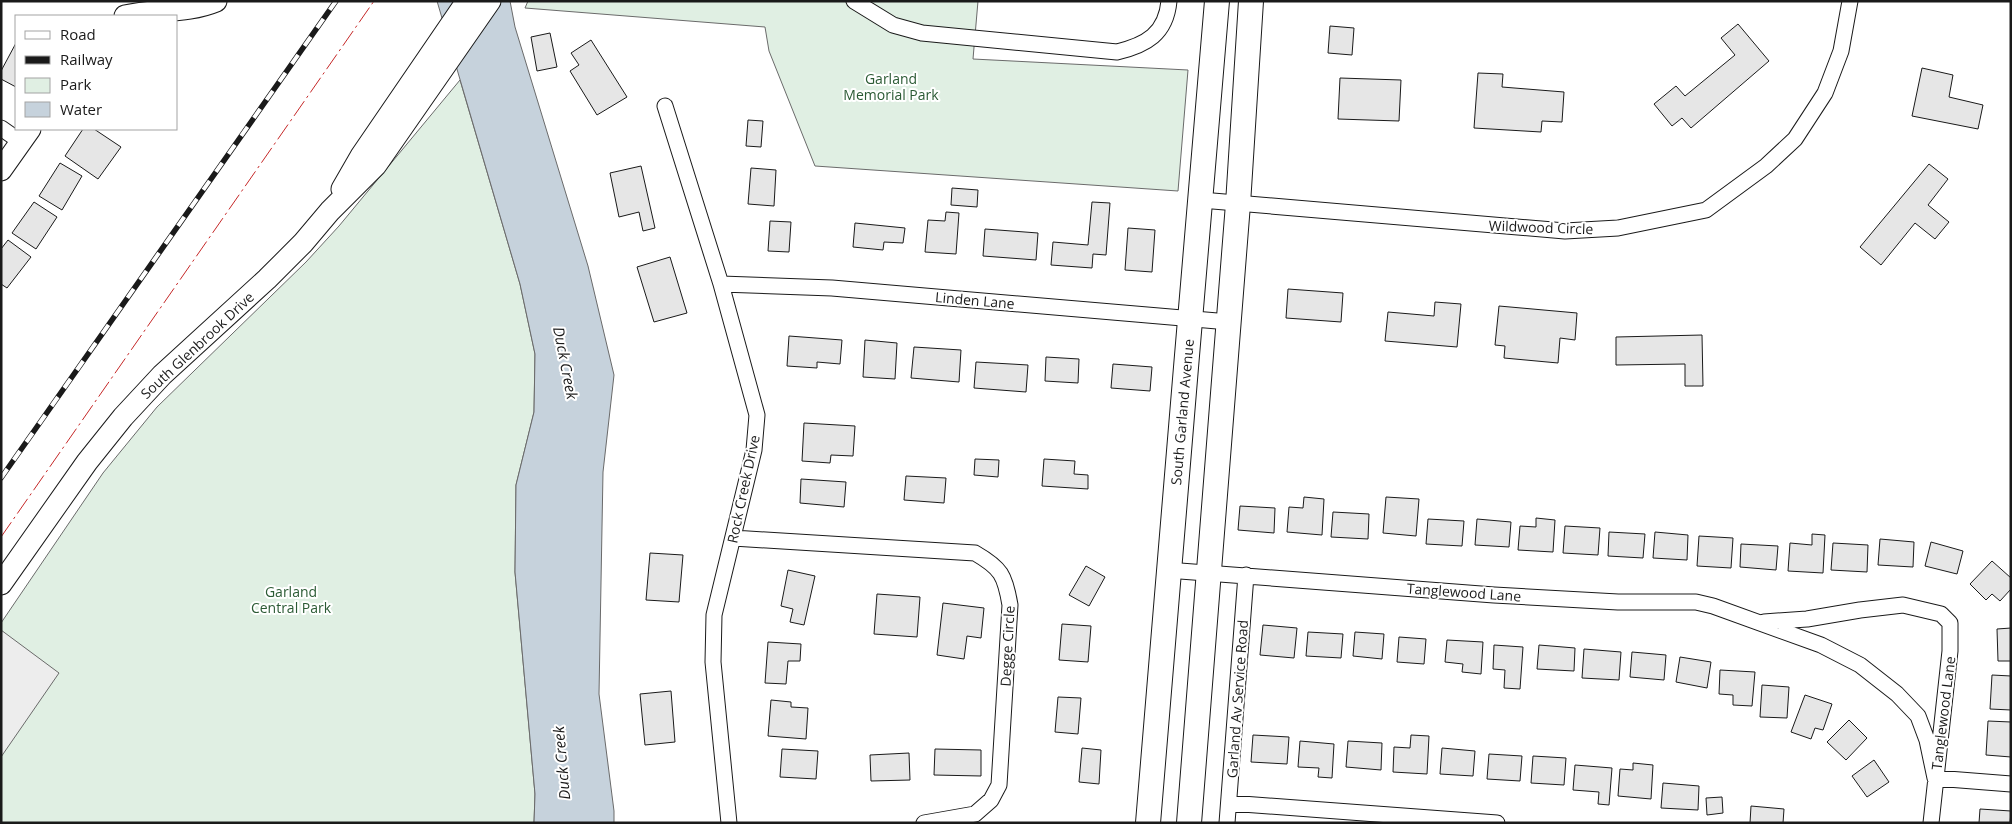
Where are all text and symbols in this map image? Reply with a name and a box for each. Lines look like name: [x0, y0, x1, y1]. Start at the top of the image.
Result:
legend: [15, 15, 178, 130]
text: Road: [60, 24, 96, 44]
text: Railway: [60, 49, 113, 69]
park label: Garland Memorial Park: [843, 69, 939, 104]
text: Park: [60, 74, 91, 94]
text: Water: [60, 99, 102, 119]
street label: Wildwood Circle: [1488, 216, 1594, 238]
street label: South Glenbrook Drive: [136, 287, 258, 403]
street label: Linden Lane: [935, 287, 1016, 313]
water label: Duck Creek: [549, 325, 583, 402]
street label: South Garland Avenue: [1166, 338, 1198, 486]
street label: Rock Creek Drive: [722, 433, 764, 545]
street label: Tanglewood Lane: [1406, 579, 1522, 605]
park label: Garland Central Park: [251, 582, 332, 617]
street label: Degge Circle: [995, 605, 1019, 687]
street label: Garland Av Service Road: [1222, 619, 1252, 779]
street label: Tanglewood Lane: [1927, 655, 1959, 771]
water label: Duck Creek: [548, 725, 574, 801]

